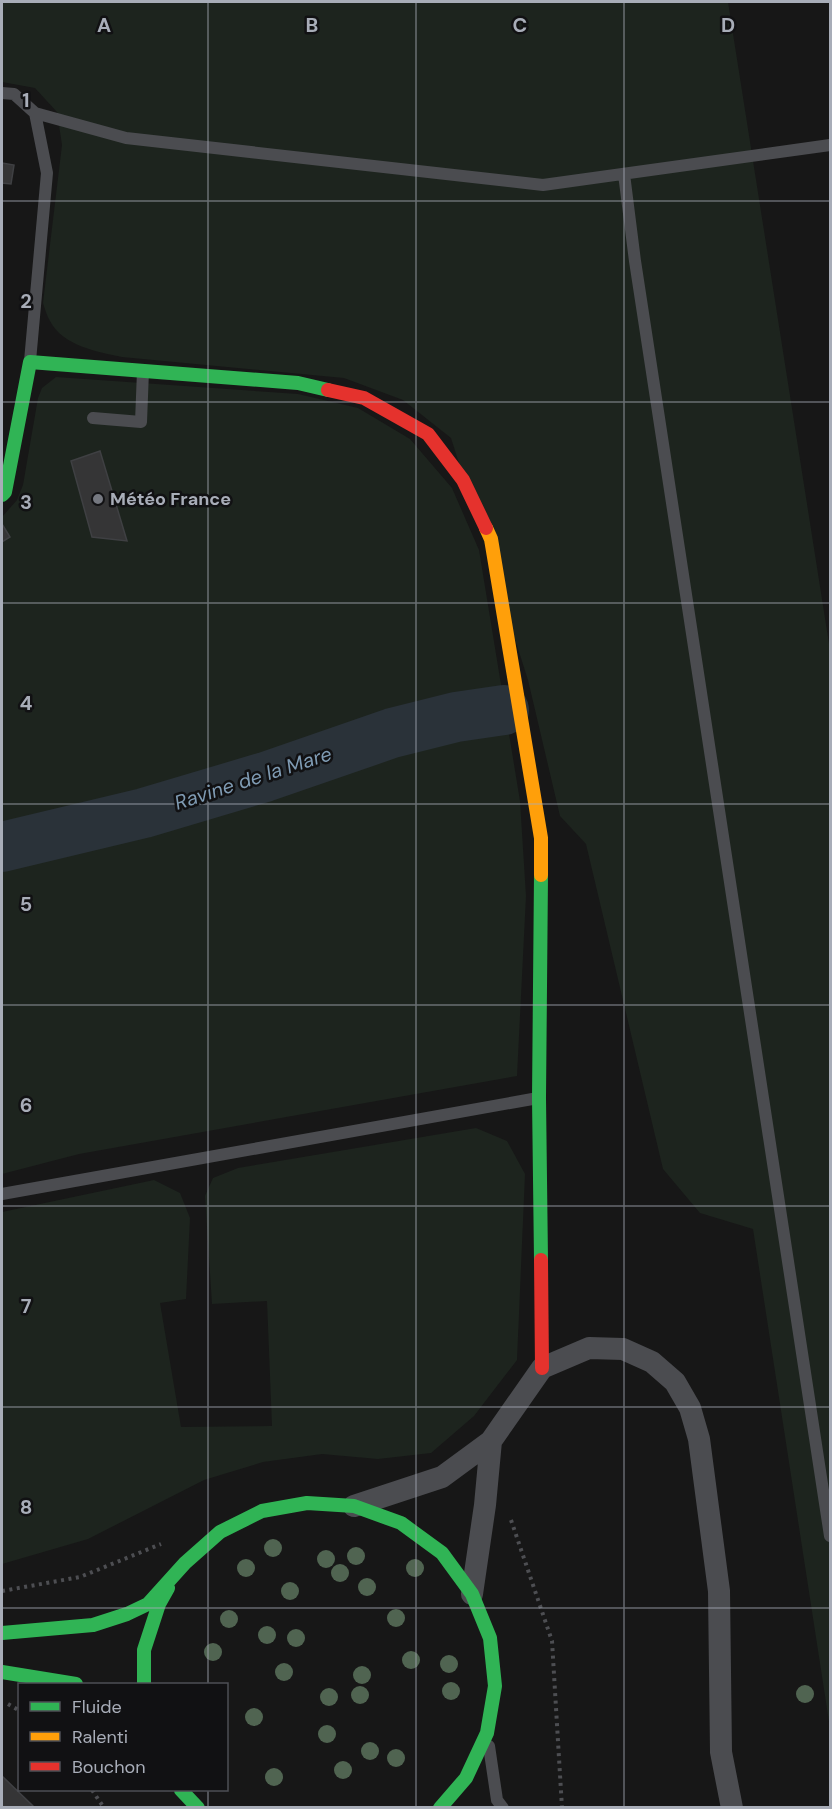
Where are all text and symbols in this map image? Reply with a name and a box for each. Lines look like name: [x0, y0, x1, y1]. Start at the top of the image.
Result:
text: A: [97, 12, 111, 38]
text: B: [306, 12, 318, 38]
text: C: [513, 12, 527, 38]
text: D: [721, 12, 735, 38]
text: 1: [22, 87, 30, 113]
text: 2: [20, 288, 32, 314]
place label: Météo France: [110, 487, 231, 511]
text: 3: [20, 489, 32, 515]
marker: Météo France: [91, 492, 105, 506]
text: 4: [20, 690, 33, 716]
water label: Ravine de la Mare: [171, 740, 335, 816]
text: 5: [20, 891, 32, 917]
text: 6: [20, 1092, 32, 1118]
text: 7: [21, 1293, 32, 1319]
text: 8: [20, 1494, 32, 1520]
legend: [18, 1683, 228, 1791]
text: Fluide: [72, 1695, 122, 1719]
text: Ralenti: [72, 1725, 128, 1749]
text: Bouchon: [72, 1755, 146, 1779]

